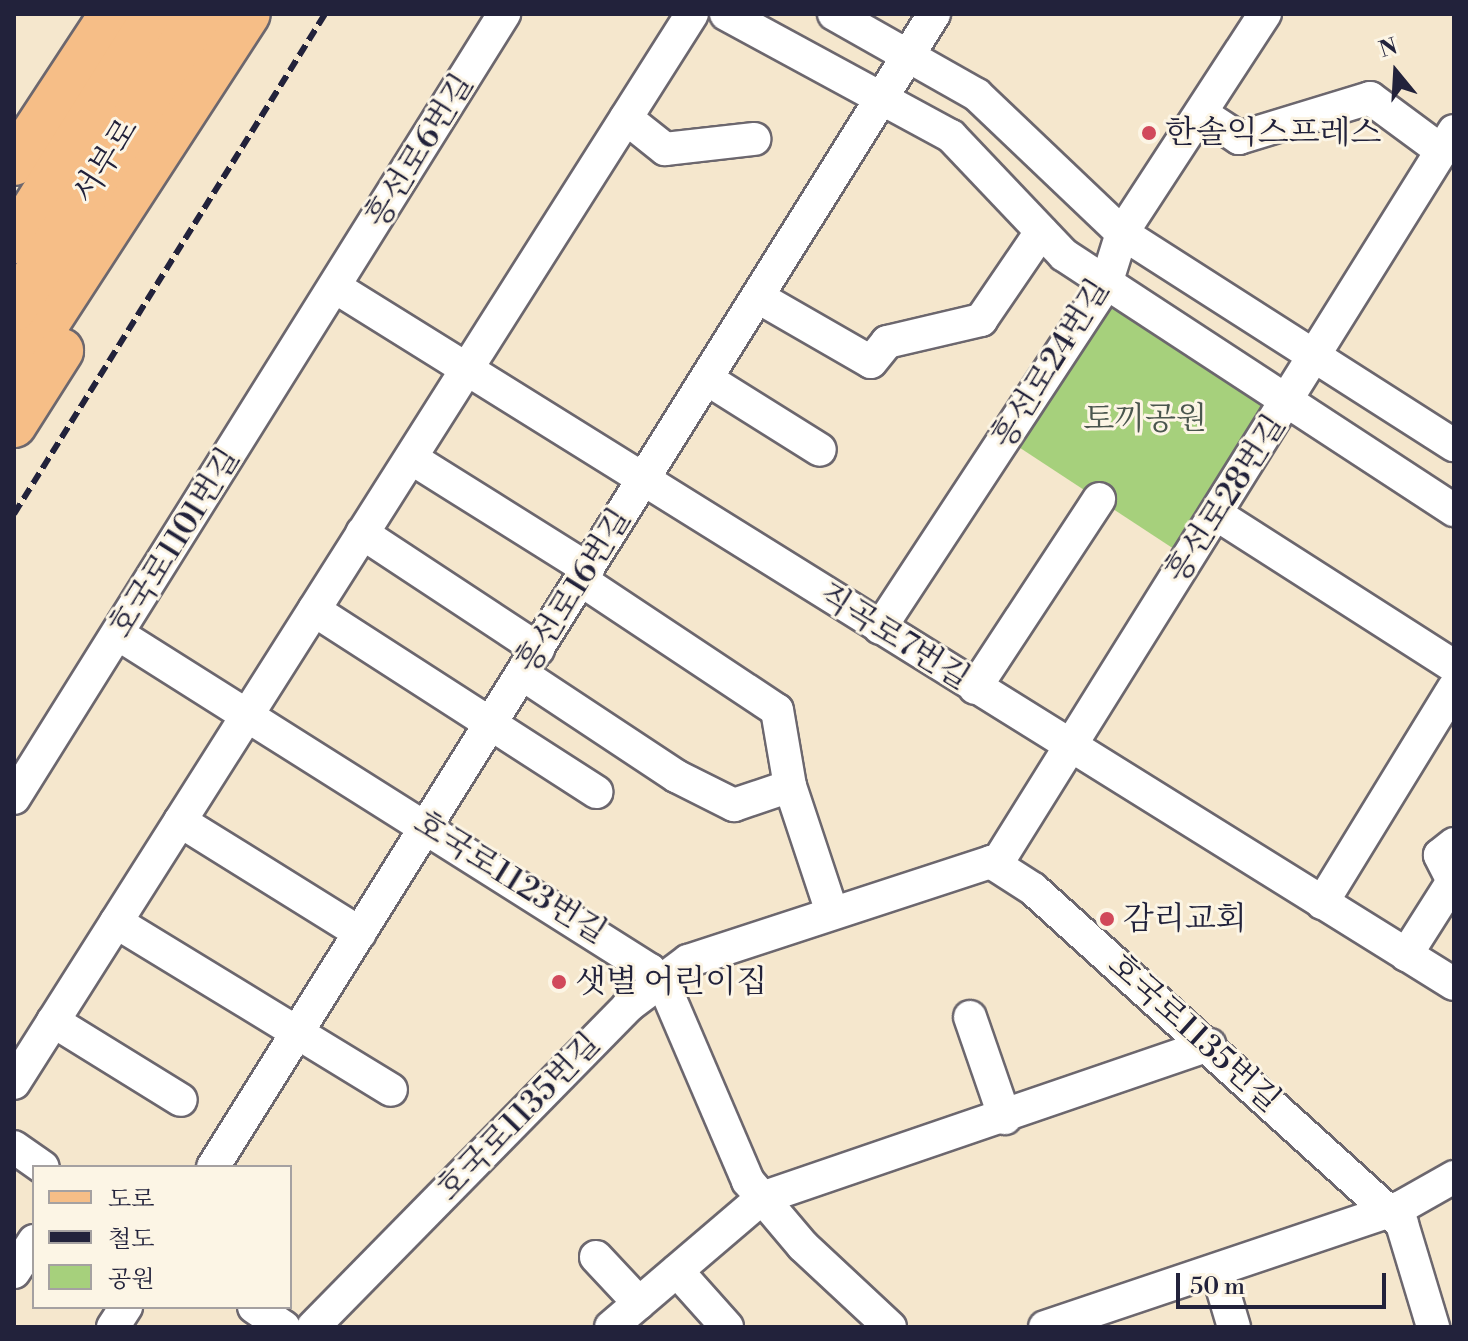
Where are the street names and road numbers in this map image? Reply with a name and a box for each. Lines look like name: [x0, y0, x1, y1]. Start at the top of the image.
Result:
street label: 흥선로6번길: [358, 67, 482, 235]
street label: 서부로: [65, 112, 147, 210]
street label: 흥선로24번길: [984, 272, 1118, 456]
street label: 흥선로28번길: [1157, 408, 1295, 590]
street label: 호국로1101번길: [101, 441, 249, 645]
street label: 흥선로16번길: [508, 502, 640, 680]
street label: 직곡로7번길: [811, 575, 977, 699]
street label: 호국로1123번길: [407, 804, 613, 952]
street label: 호국로1135번길: [1100, 946, 1288, 1120]
street label: 호국로1135번길: [429, 1025, 609, 1209]

